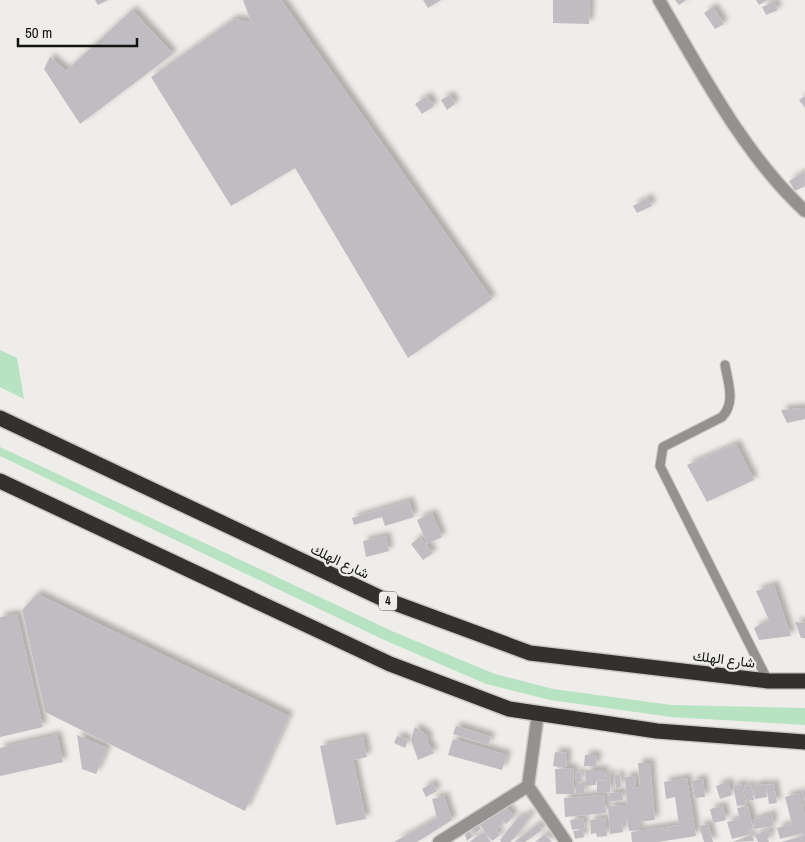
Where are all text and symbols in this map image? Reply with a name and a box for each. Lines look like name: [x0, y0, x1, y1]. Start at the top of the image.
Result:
scale bar: [18, 15, 136, 47]
text: 50 m: [25, 22, 52, 43]
street label: شارع الهلك: [307, 540, 372, 584]
road number: 4: [379, 592, 397, 610]
street label: شارع الهلك: [691, 646, 756, 674]

